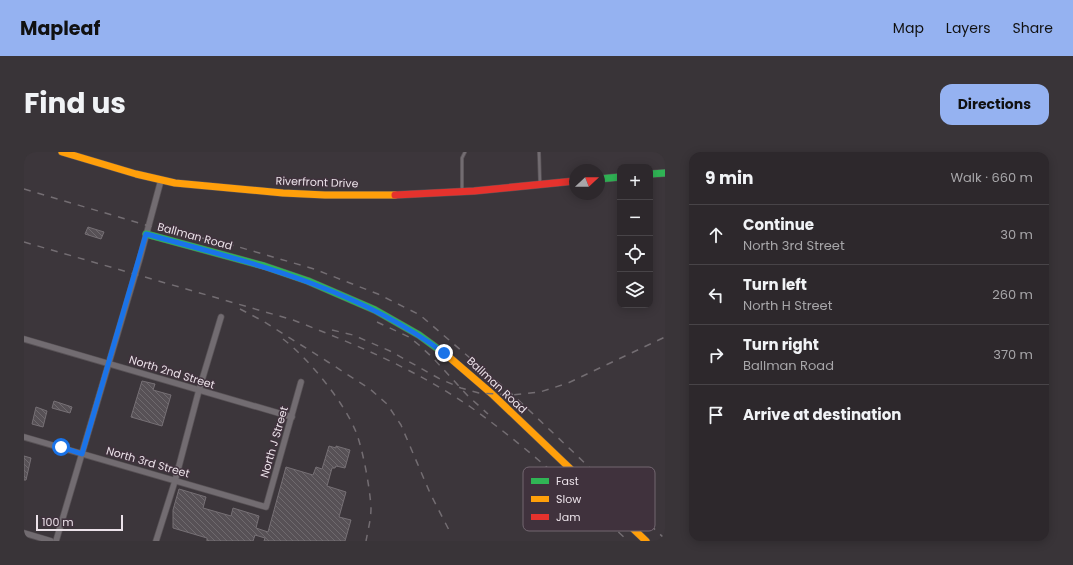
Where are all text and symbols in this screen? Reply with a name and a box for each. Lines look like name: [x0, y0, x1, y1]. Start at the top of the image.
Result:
text: Mapleaf: [20, 15, 100, 42]
text: Map: [893, 18, 924, 38]
text: Layers: [946, 18, 990, 38]
text: Share: [1012, 18, 1053, 38]
text: Find us: [24, 84, 126, 123]
button: Directions: [940, 84, 1049, 125]
north arrow: [569, 164, 605, 200]
map controls: [617, 164, 653, 308]
button: +: [617, 164, 653, 200]
text: 9 min: [705, 166, 754, 190]
text: Walk · 660 m: [950, 168, 1033, 187]
street label: Riverfront Drive: [275, 173, 359, 191]
button: −: [617, 200, 653, 236]
text: Continue: [743, 214, 814, 235]
street label: Ballman Road: [156, 218, 234, 254]
icon: ahead: [705, 224, 727, 246]
text: 30 m: [1000, 225, 1033, 244]
button: locate: [617, 236, 653, 272]
text: North 3rd Street: [743, 236, 845, 255]
button: layers: [617, 272, 653, 308]
text: Turn left: [743, 274, 807, 295]
icon: left: [705, 284, 727, 306]
text: 260 m: [992, 285, 1033, 304]
text: North H Street: [743, 296, 832, 315]
text: Turn right: [743, 334, 819, 355]
route end: [435, 344, 453, 362]
icon: right: [705, 344, 727, 366]
text: 370 m: [993, 345, 1033, 364]
street label: North 2nd Street: [127, 351, 217, 393]
street label: Ballman Road: [463, 353, 531, 417]
text: Ballman Road: [743, 356, 834, 375]
street label: North J Street: [256, 404, 292, 480]
icon: arrive: [705, 404, 727, 426]
text: Arrive at destination: [743, 404, 901, 425]
route start: [52, 438, 70, 456]
street label: North 3rd Street: [104, 442, 192, 482]
legend: [523, 467, 655, 531]
text: Fast: [556, 473, 579, 489]
text: Slow: [556, 491, 581, 507]
text: Jam: [556, 509, 581, 525]
scale bar: [36, 513, 123, 532]
text: 100 m: [42, 514, 74, 530]

